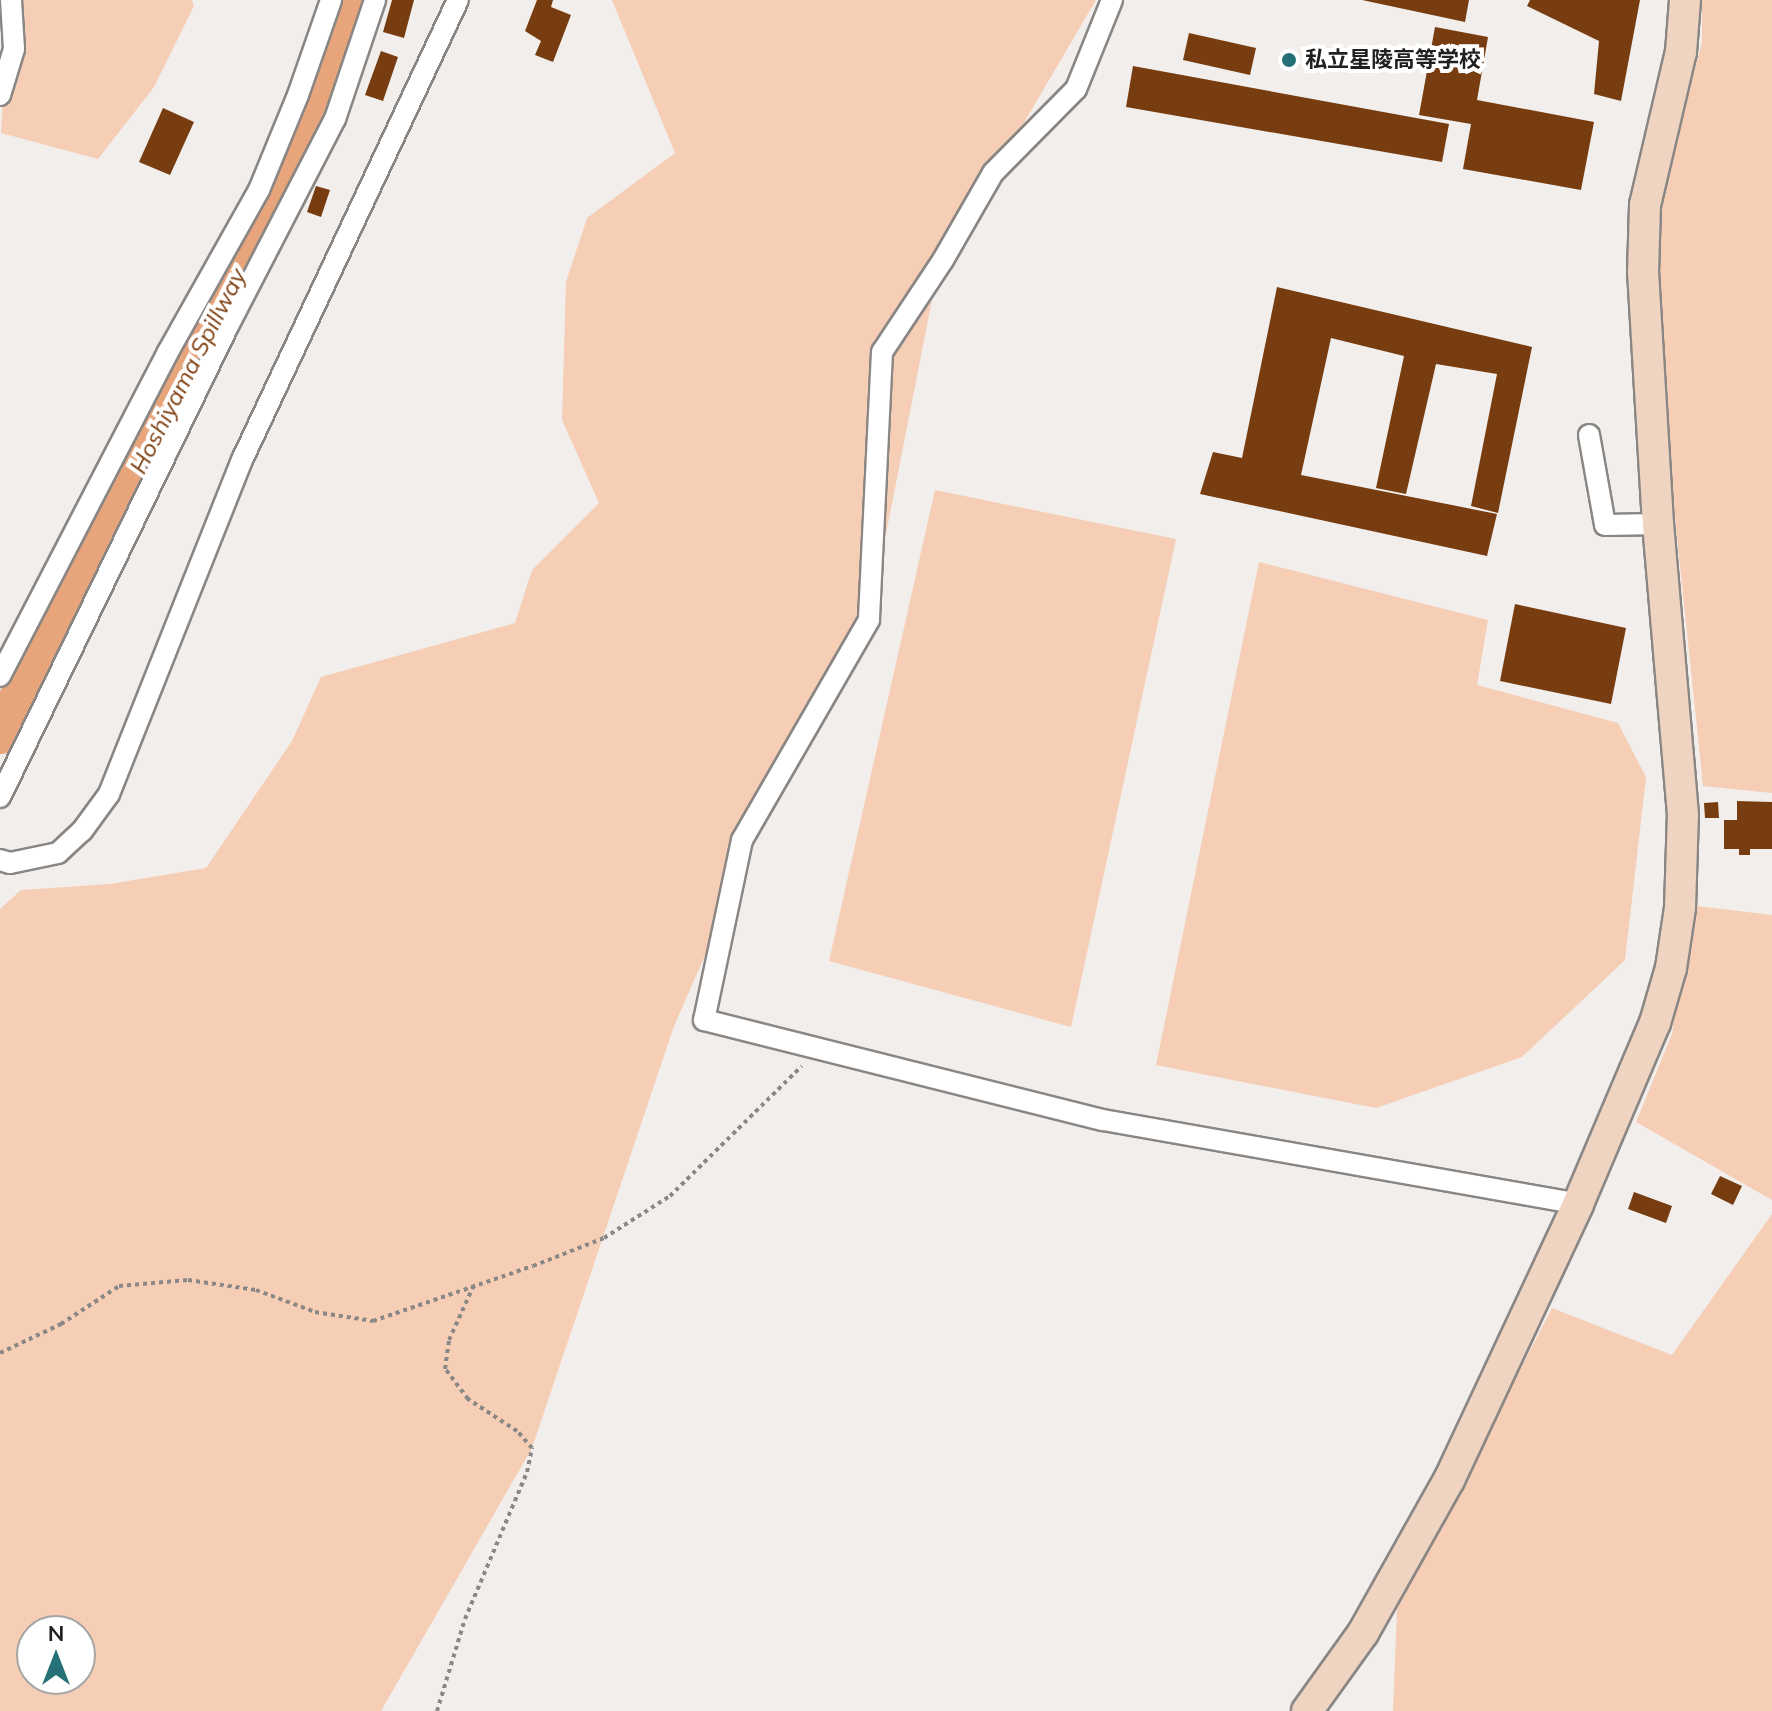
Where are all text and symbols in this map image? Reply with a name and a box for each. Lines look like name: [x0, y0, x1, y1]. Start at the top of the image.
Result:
place label: 私立星陵高等学校: [1305, 47, 1481, 73]
marker: 私立星陵高等学校: [1280, 51, 1298, 69]
water label: Hoshiyama Spillway: [124, 264, 252, 478]
north arrow: [16, 1615, 96, 1695]
text: N: [48, 1619, 64, 1647]

